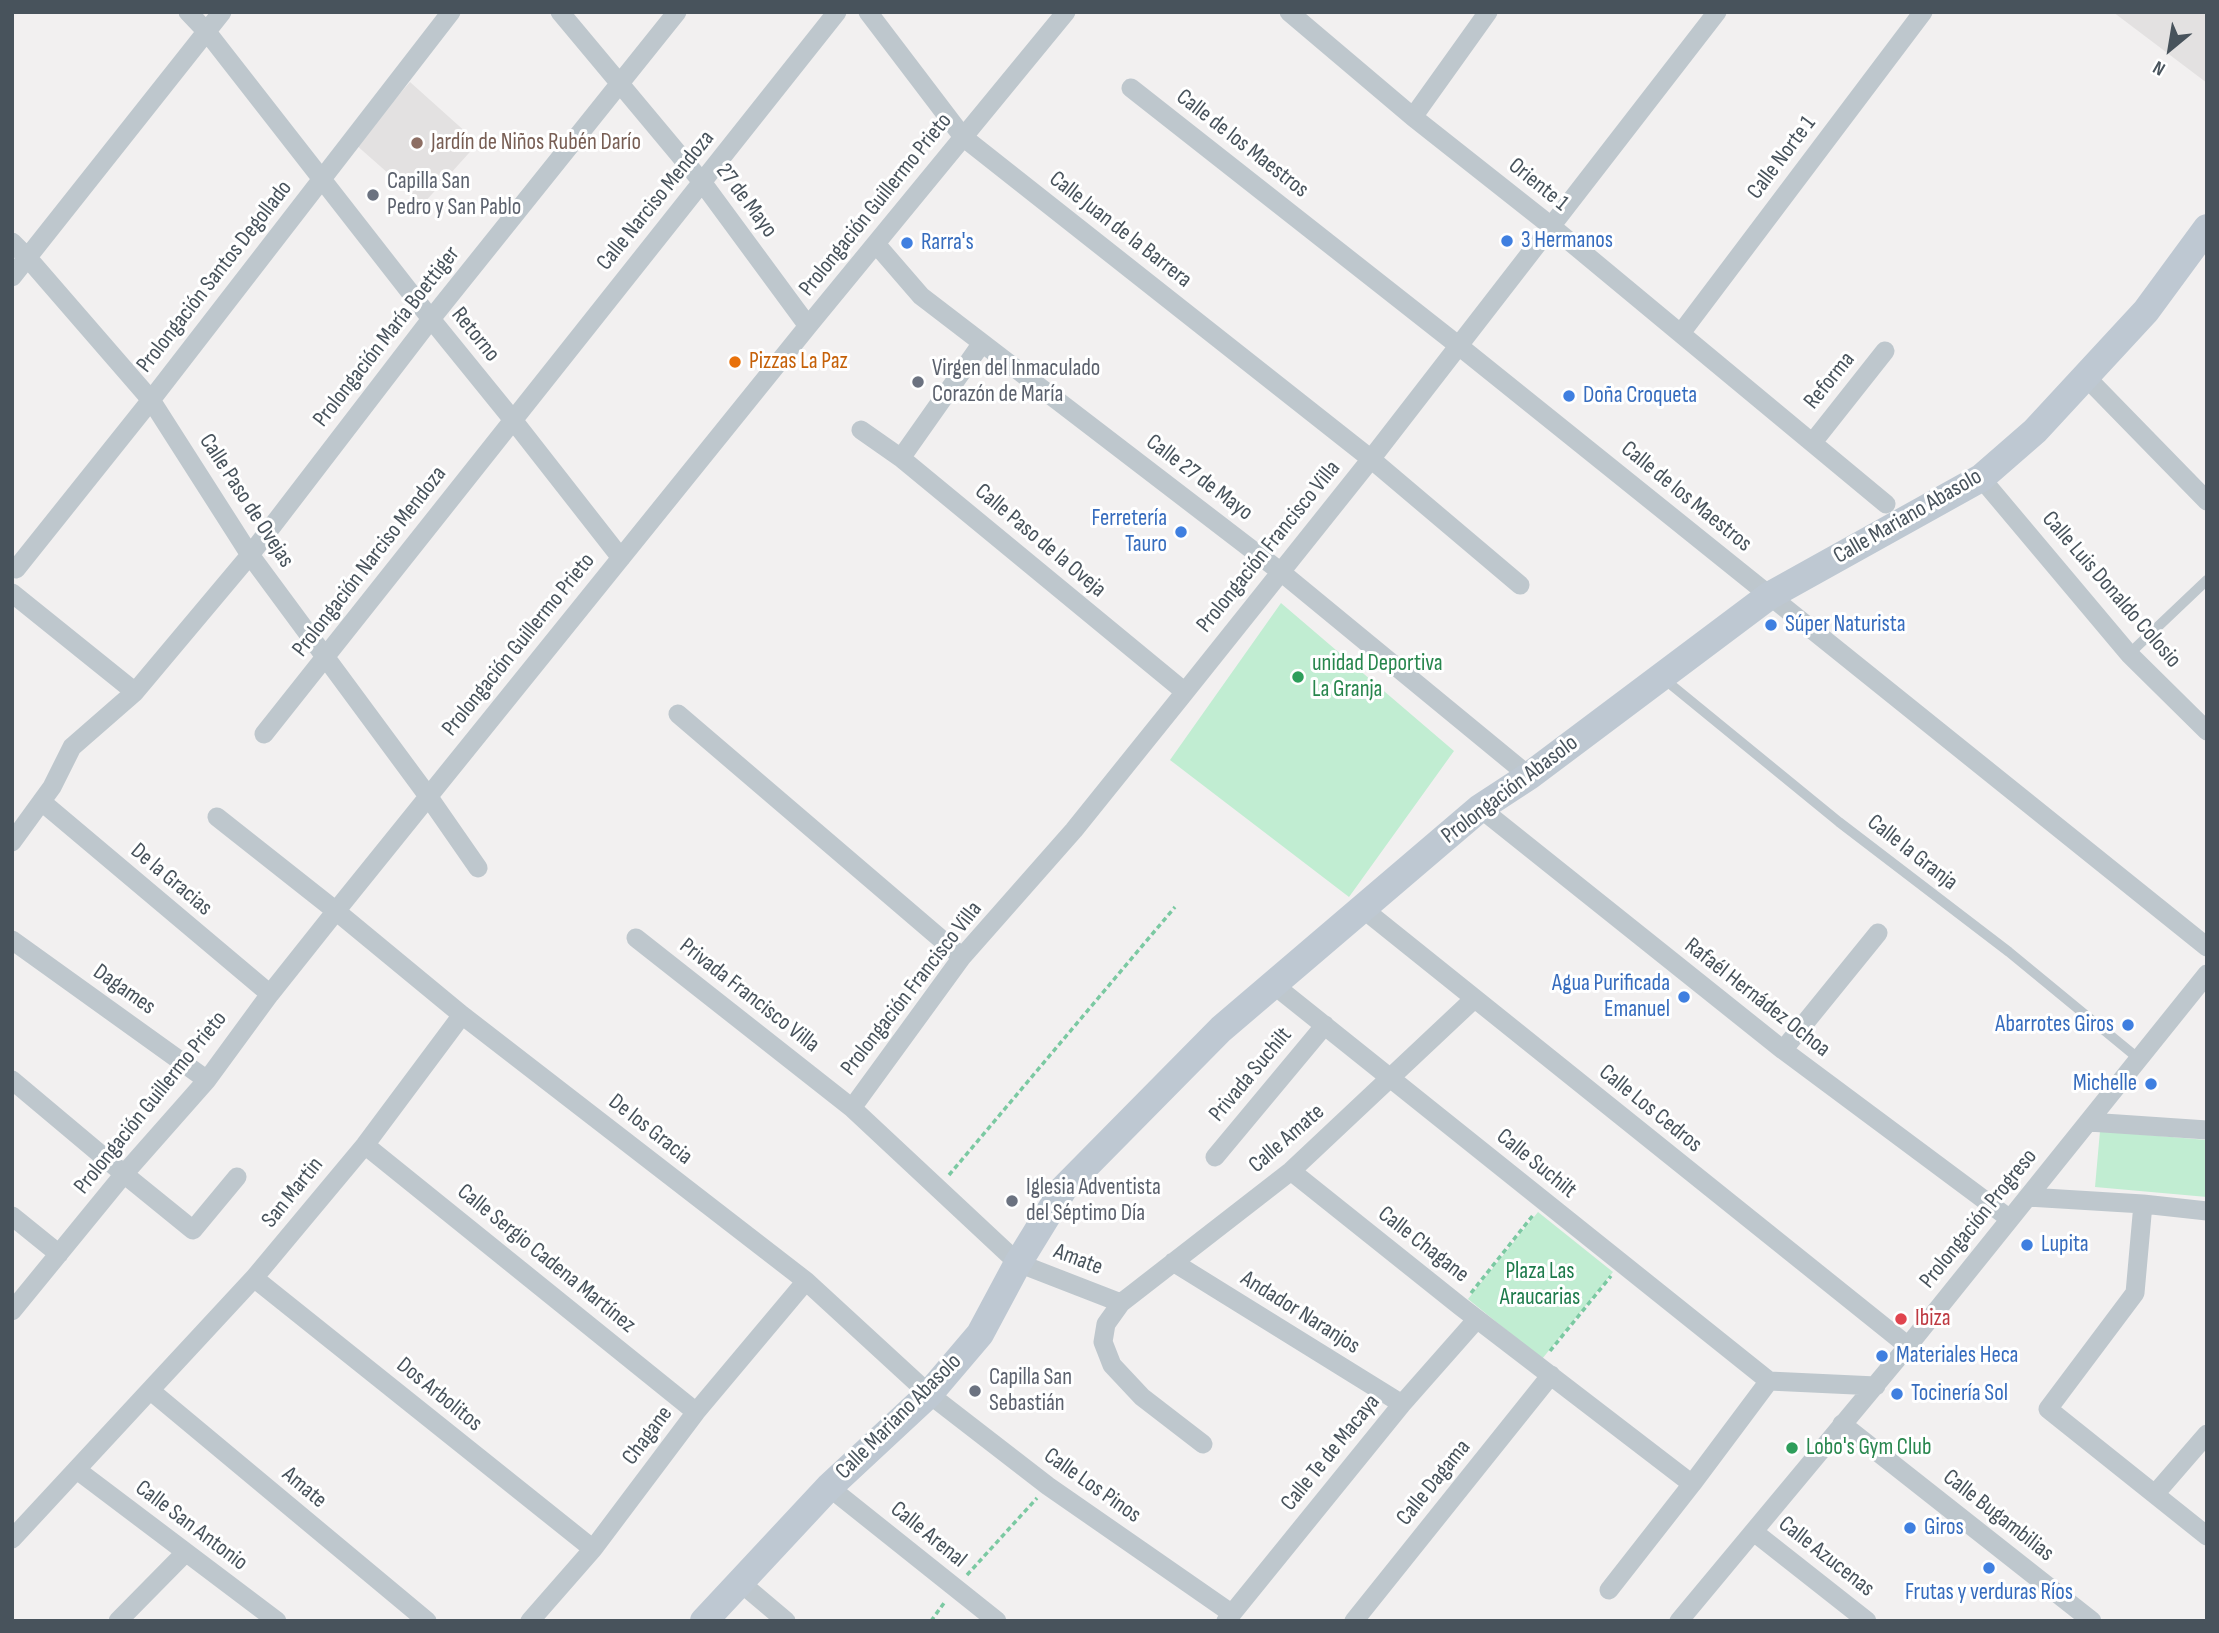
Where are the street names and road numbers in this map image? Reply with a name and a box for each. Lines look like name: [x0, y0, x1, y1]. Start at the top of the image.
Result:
street label: Calle de los Maestros: [1170, 84, 1314, 204]
street label: Prolongación Guillermo Prieto: [794, 108, 958, 302]
street label: Calle Norte 1: [1742, 111, 1822, 205]
street label: Calle Narciso Mendoza: [591, 126, 721, 276]
street label: Oriente 1: [1502, 152, 1574, 218]
street label: 27 de Mayo: [709, 159, 783, 243]
street label: Calle Juan de la Barrera: [1043, 166, 1197, 294]
street label: Prolongación Santos Degollado: [131, 175, 299, 379]
street label: Prolongación María Boettiger: [308, 241, 466, 433]
street label: Retorno: [445, 302, 505, 368]
street label: Reforma: [1799, 347, 1861, 415]
street label: Calle Paso de Ovejas: [193, 429, 299, 573]
street label: Calle 27 de Mayo: [1140, 429, 1258, 527]
street label: Calle de los Maestros: [1615, 436, 1757, 558]
street label: Prolongación Francisco Villa: [1191, 456, 1347, 638]
street label: Prolongación Narciso Mendoza: [287, 461, 453, 663]
street label: Calle Mariano Abasolo: [1829, 463, 1987, 571]
street label: Calle Paso de la Oveja: [969, 478, 1111, 604]
street label: Calle Luis Donaldo Colosio: [2035, 506, 2187, 674]
street label: Prolongación Guillermo Prieto: [437, 548, 601, 742]
street label: Prolongación Abasolo: [1436, 730, 1584, 850]
street label: Calle la Granja: [1861, 809, 1963, 897]
street label: De la Gracias: [125, 838, 217, 922]
street label: Prolongación Francisco Villa: [836, 897, 988, 1081]
street label: Privada Francisco Villa: [674, 933, 824, 1059]
street label: Rafaél Hernádez Ochoa: [1679, 933, 1835, 1063]
street label: Dagames: [87, 959, 161, 1021]
street label: Prolongación Guillermo Prieto: [69, 1006, 233, 1200]
street label: Privada Suchilt: [1204, 1022, 1298, 1128]
street label: Calle Los Cedros: [1593, 1059, 1707, 1159]
street label: De los Gracia: [603, 1089, 697, 1171]
street label: Calle Amate: [1244, 1099, 1330, 1179]
street label: Calle Suchilt: [1490, 1123, 1582, 1205]
street label: Prolongación Progreso: [1914, 1144, 2044, 1294]
street label: San Martin: [256, 1152, 330, 1234]
street label: Calle Sergio Cadena Martínez: [451, 1179, 641, 1339]
street label: Calle Chagane: [1372, 1201, 1474, 1289]
street label: Amate: [1050, 1238, 1106, 1282]
street label: Andador Naranjos: [1235, 1265, 1365, 1361]
street label: Calle Mariano Abasolo: [830, 1348, 968, 1486]
street label: Dos Arbolitos: [391, 1352, 487, 1438]
street label: Calle Te de Macaya: [1276, 1389, 1386, 1517]
street label: Chagane: [617, 1401, 679, 1471]
street label: Calle Dagama: [1391, 1435, 1477, 1531]
street label: Calle Los Pinos: [1038, 1442, 1146, 1530]
street label: Amate: [276, 1461, 332, 1515]
street label: Calle Bugambilias: [1937, 1464, 2059, 1568]
street label: Calle San Antonio: [129, 1475, 253, 1577]
street label: Calle Arenal: [884, 1496, 972, 1574]
street label: Calle Azucenas: [1772, 1511, 1880, 1603]

